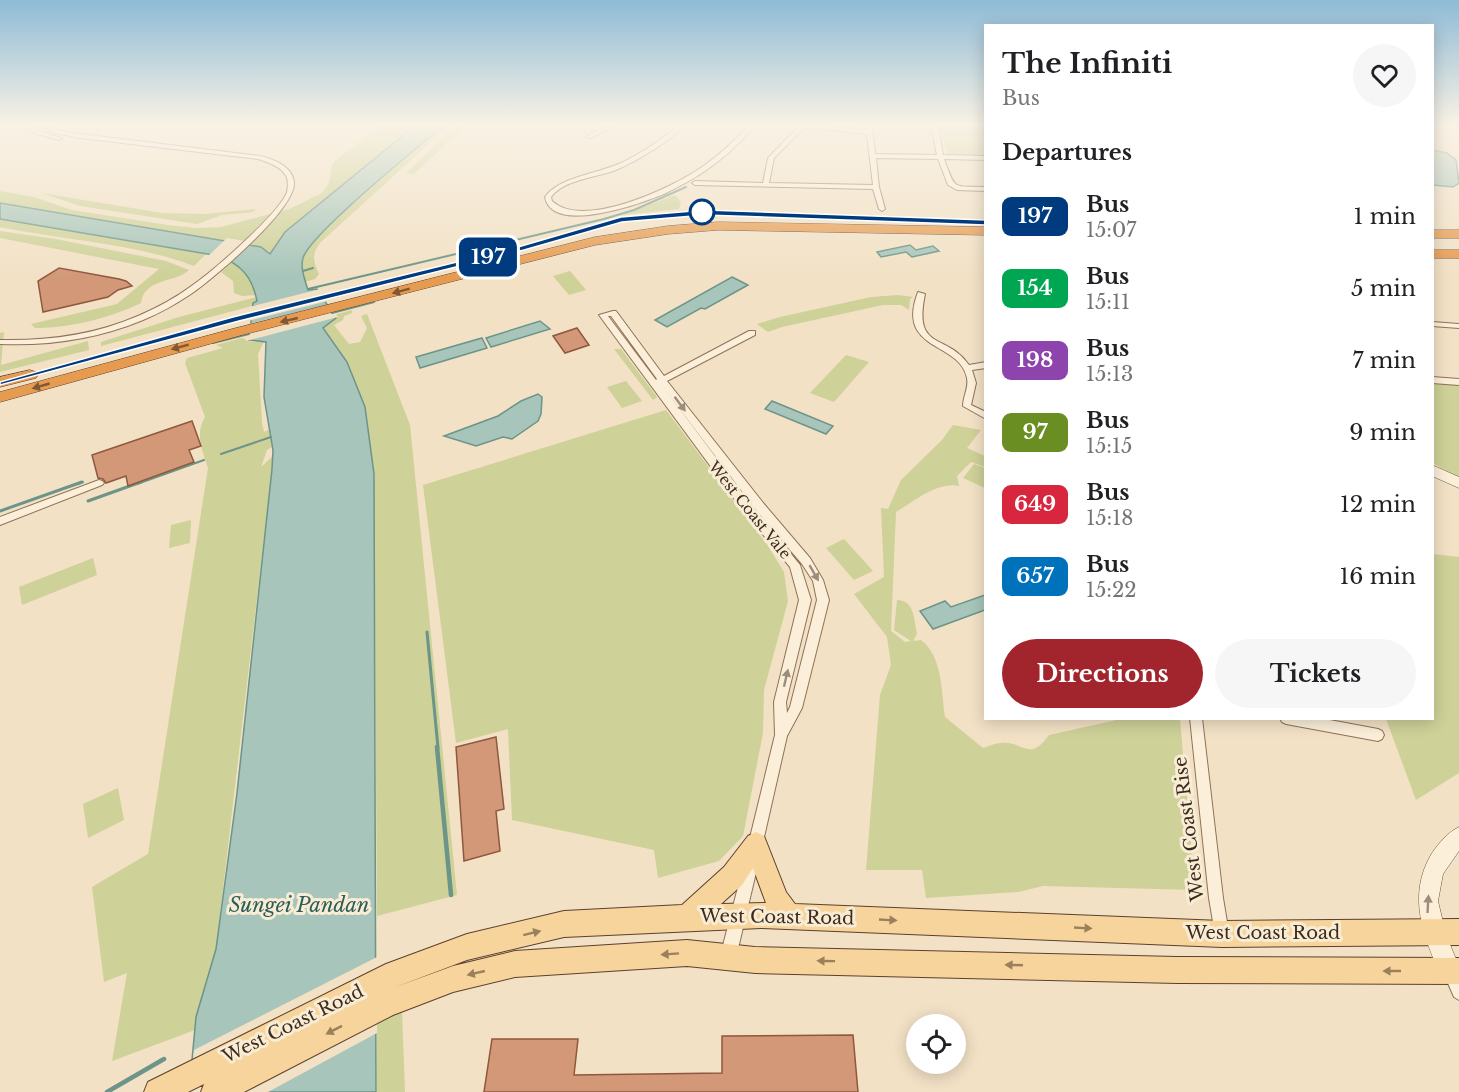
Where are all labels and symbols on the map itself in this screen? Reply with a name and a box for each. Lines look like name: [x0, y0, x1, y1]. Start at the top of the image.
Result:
unlabelled marker: [689, 199, 715, 225]
line badge: 197: [454, 238, 522, 276]
one-way arrow: [392, 287, 411, 297]
one-way arrow: [280, 315, 299, 325]
one-way arrow: [171, 343, 190, 353]
one-way arrow: [32, 382, 50, 391]
one-way arrow: [674, 396, 686, 412]
street label: West Coast Vale: [704, 456, 795, 563]
one-way arrow: [809, 565, 819, 582]
one-way arrow: [782, 668, 792, 687]
street label: West Coast Rise: [1169, 756, 1209, 903]
water label: Sungei Pandan: [229, 893, 369, 917]
one-way arrow: [1424, 894, 1433, 913]
street label: West Coast Road: [699, 905, 854, 929]
one-way arrow: [879, 915, 898, 924]
street label: West Coast Road: [1185, 922, 1340, 944]
one-way arrow: [1073, 924, 1092, 933]
one-way arrow: [523, 927, 541, 937]
one-way arrow: [661, 949, 680, 959]
one-way arrow: [816, 957, 835, 966]
one-way arrow: [1004, 961, 1023, 970]
one-way arrow: [1382, 966, 1401, 976]
one-way arrow: [467, 969, 486, 979]
street label: West Coast Road: [218, 980, 367, 1068]
one-way arrow: [325, 1026, 342, 1035]

